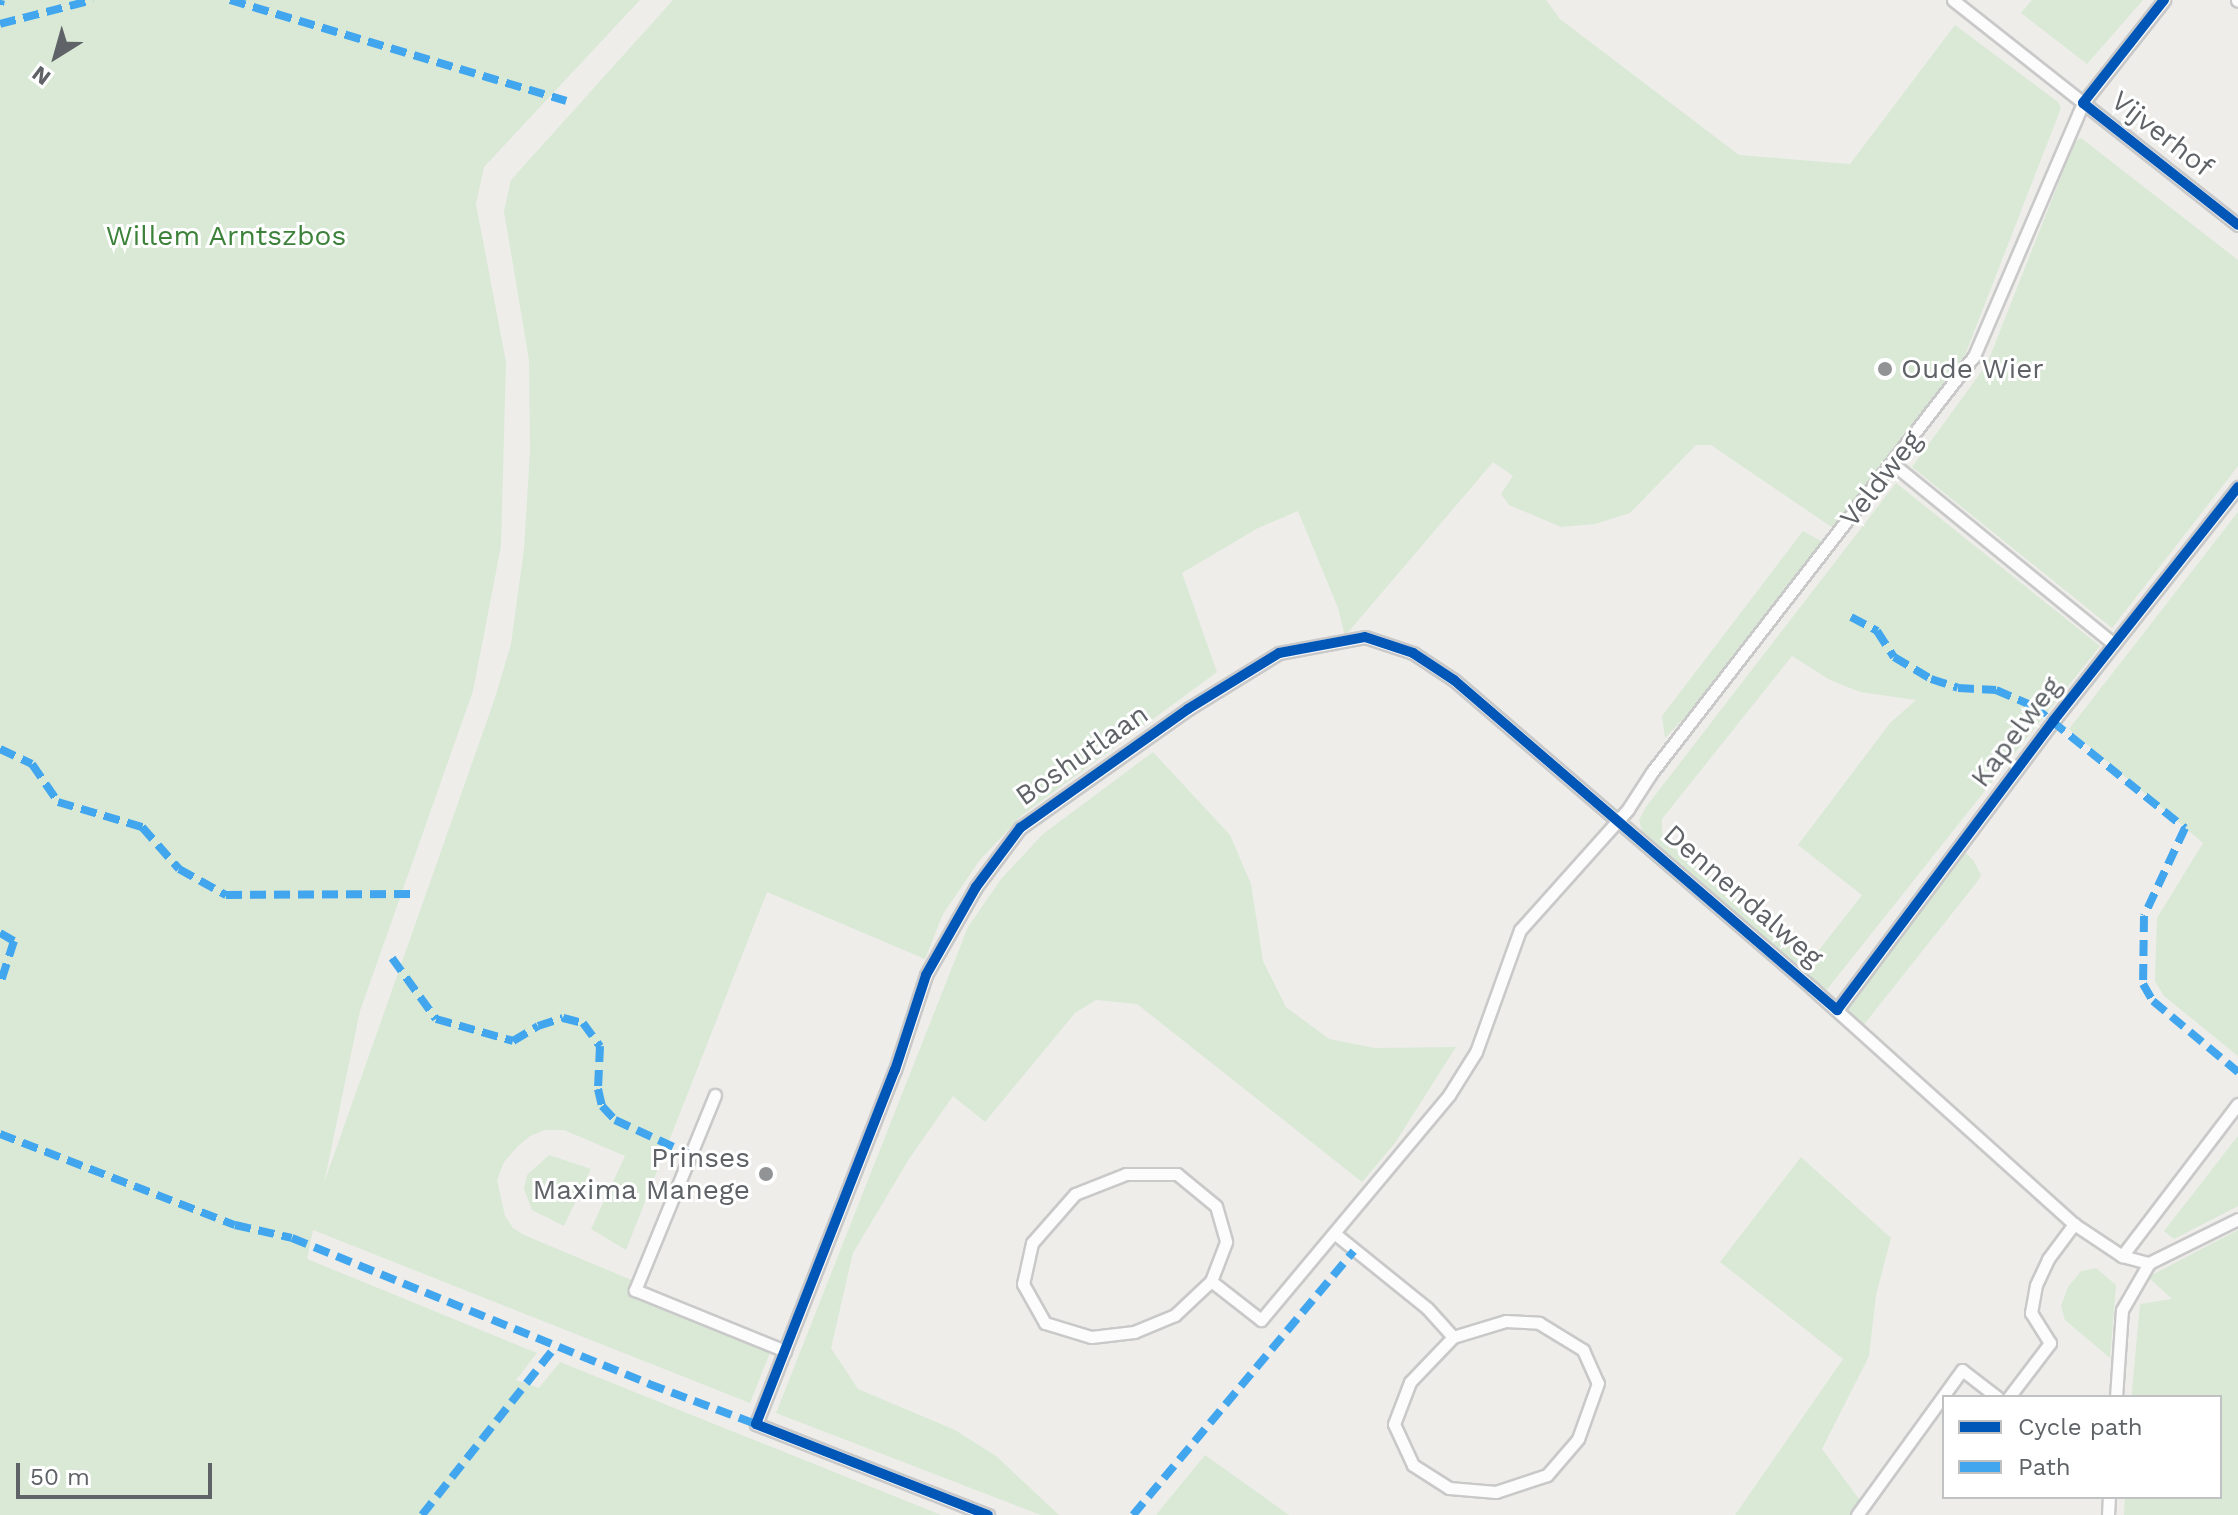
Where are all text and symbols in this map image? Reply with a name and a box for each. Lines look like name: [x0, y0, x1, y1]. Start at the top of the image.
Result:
north arrow: [16, 16, 96, 96]
text: N: [27, 61, 55, 90]
street label: Vijverhof: [2104, 84, 2220, 184]
park label: Willem Arntszbos: [105, 219, 347, 253]
place label: Oude Wier: [1901, 352, 2044, 386]
marker: Oude Wier: [1876, 360, 1894, 378]
street label: Veldweg: [1833, 424, 1929, 534]
street label: Kapelweg: [1964, 670, 2068, 794]
street label: Boshutlaan: [1009, 697, 1155, 813]
street label: Dennendalweg: [1657, 818, 1829, 974]
place label: Prinses Maxima Manege: [532, 1141, 750, 1207]
marker: Prinses Maxima Manege: [757, 1165, 775, 1183]
legend: [1942, 1395, 2222, 1499]
text: Cycle path: [2018, 1413, 2143, 1441]
scale bar: [20, 1447, 216, 1497]
text: Path: [2018, 1453, 2071, 1481]
text: 50 m: [30, 1463, 90, 1491]

